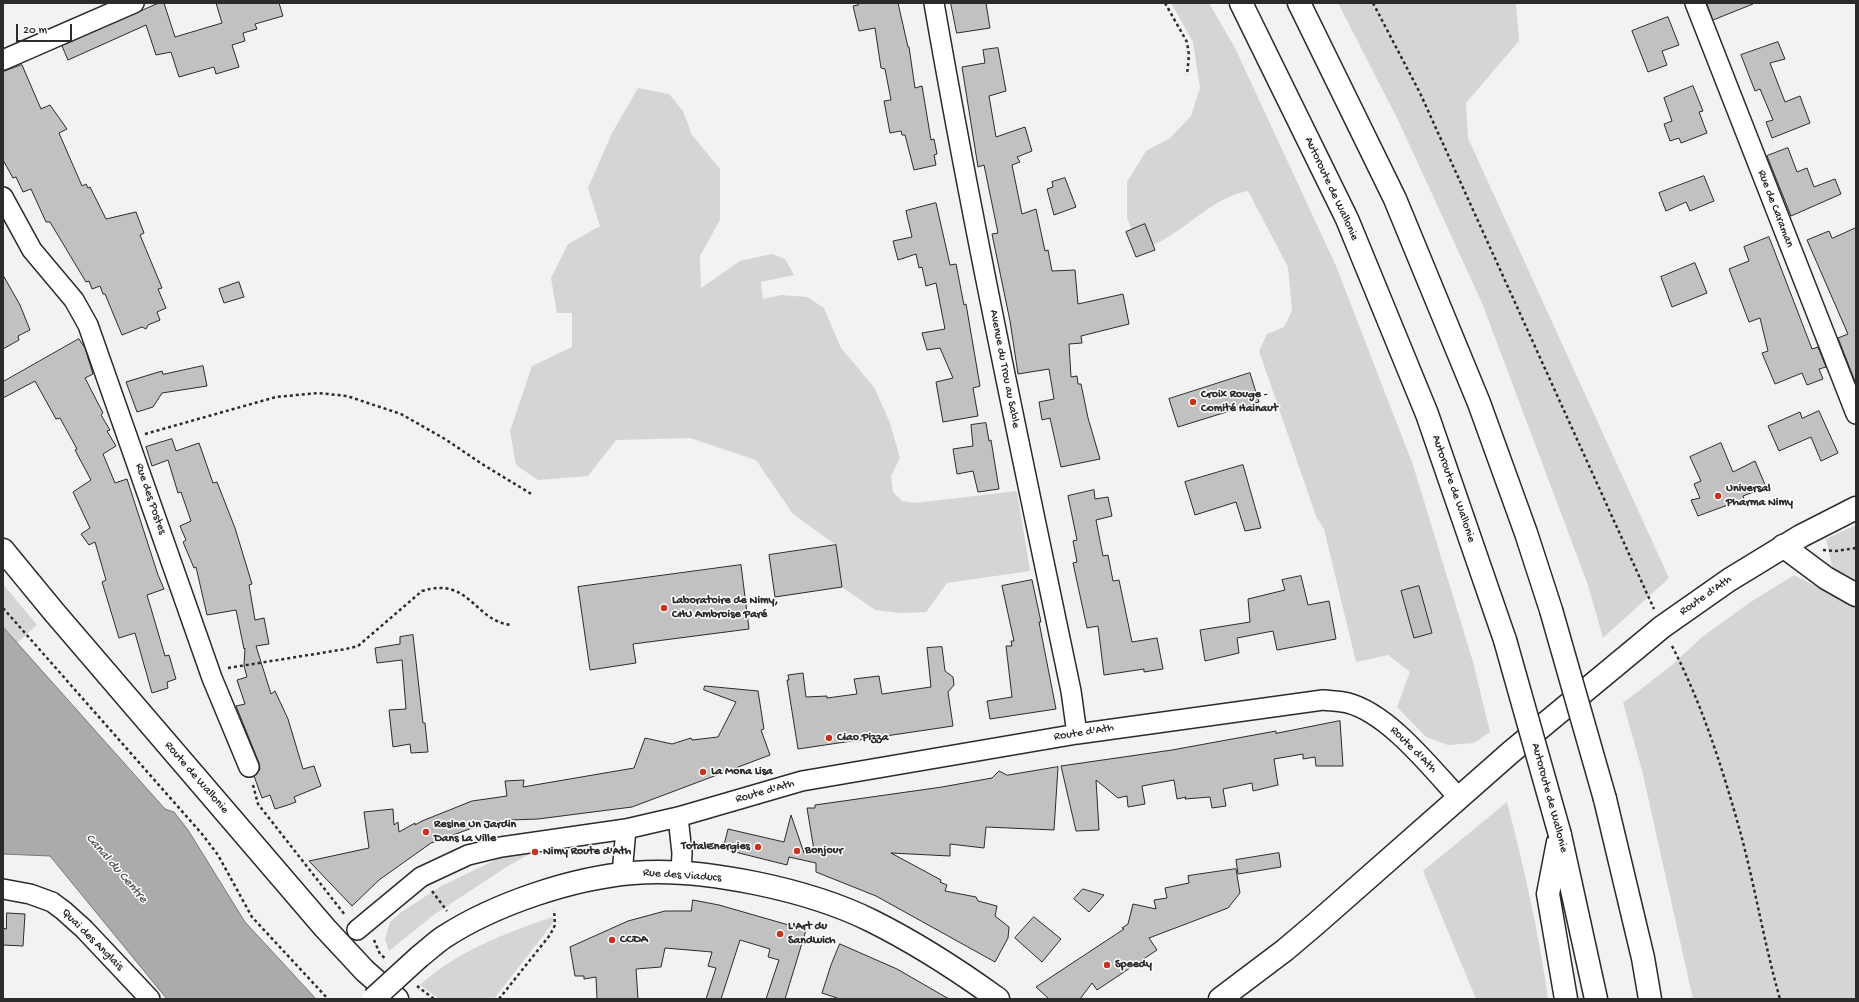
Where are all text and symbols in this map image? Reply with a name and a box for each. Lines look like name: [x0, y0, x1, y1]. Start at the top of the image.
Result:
scale bar: [18, 16, 74, 42]
text: 20 m: [23, 24, 47, 38]
street label: Autoroute de Wallonie: [1301, 135, 1361, 243]
street label: Rue de Caraman: [1754, 168, 1796, 250]
street label: Avenue du Trou au Sable: [985, 308, 1023, 430]
place label: Croix Rouge - Comité Hainaut: [1201, 388, 1278, 416]
marker: Croix Rouge - Comité Hainaut: [1188, 397, 1198, 407]
street label: Autoroute de Wallonie: [1428, 433, 1478, 545]
street label: Rue des Postes: [131, 462, 169, 536]
place label: Universal Pharma Nimy: [1726, 482, 1793, 510]
marker: Universal Pharma Nimy: [1713, 491, 1723, 501]
street label: Route d'Ath: [1677, 573, 1735, 619]
place label: Laboratoire de Nimy, CHU Ambroise Paré: [672, 594, 778, 622]
marker: Laboratoire de Nimy, CHU Ambroise Paré: [659, 603, 669, 613]
street label: Route d'Ath: [1053, 721, 1115, 745]
street label: Route d'Ath: [1386, 723, 1440, 777]
place label: Ciao Pizza: [837, 731, 888, 745]
marker: Ciao Pizza: [824, 733, 834, 743]
street label: Route de Wallonie: [161, 739, 231, 817]
street label: Autoroute de Wallonie: [1527, 742, 1571, 854]
place label: La Mona Lisa: [711, 765, 773, 779]
marker: La Mona Lisa: [698, 767, 708, 777]
street label: Route d'Ath: [734, 777, 796, 807]
place label: Resine Un Jardin Dans La Ville: [434, 818, 516, 846]
marker: Resine Un Jardin Dans La Ville: [421, 827, 431, 837]
water label: Canal du Centre: [82, 831, 150, 907]
place label: TotalEnergies: [681, 840, 750, 854]
marker: TotalEnergies: [753, 842, 763, 852]
place label: Bonjour: [805, 844, 843, 858]
place label: Nimy Route d'Ath: [543, 845, 631, 859]
marker: Bonjour: [792, 846, 802, 856]
marker: Nimy Route d'Ath: [530, 847, 540, 857]
street label: Rue des Viaducs: [642, 866, 722, 886]
street label: Quai des Anglais: [58, 906, 126, 974]
place label: L'Art du Sandwich: [788, 920, 835, 948]
marker: L'Art du Sandwich: [775, 929, 785, 939]
place label: CCDA: [620, 933, 648, 947]
marker: CCDA: [607, 935, 617, 945]
place label: Speedy: [1115, 958, 1152, 972]
marker: Speedy: [1102, 960, 1112, 970]

